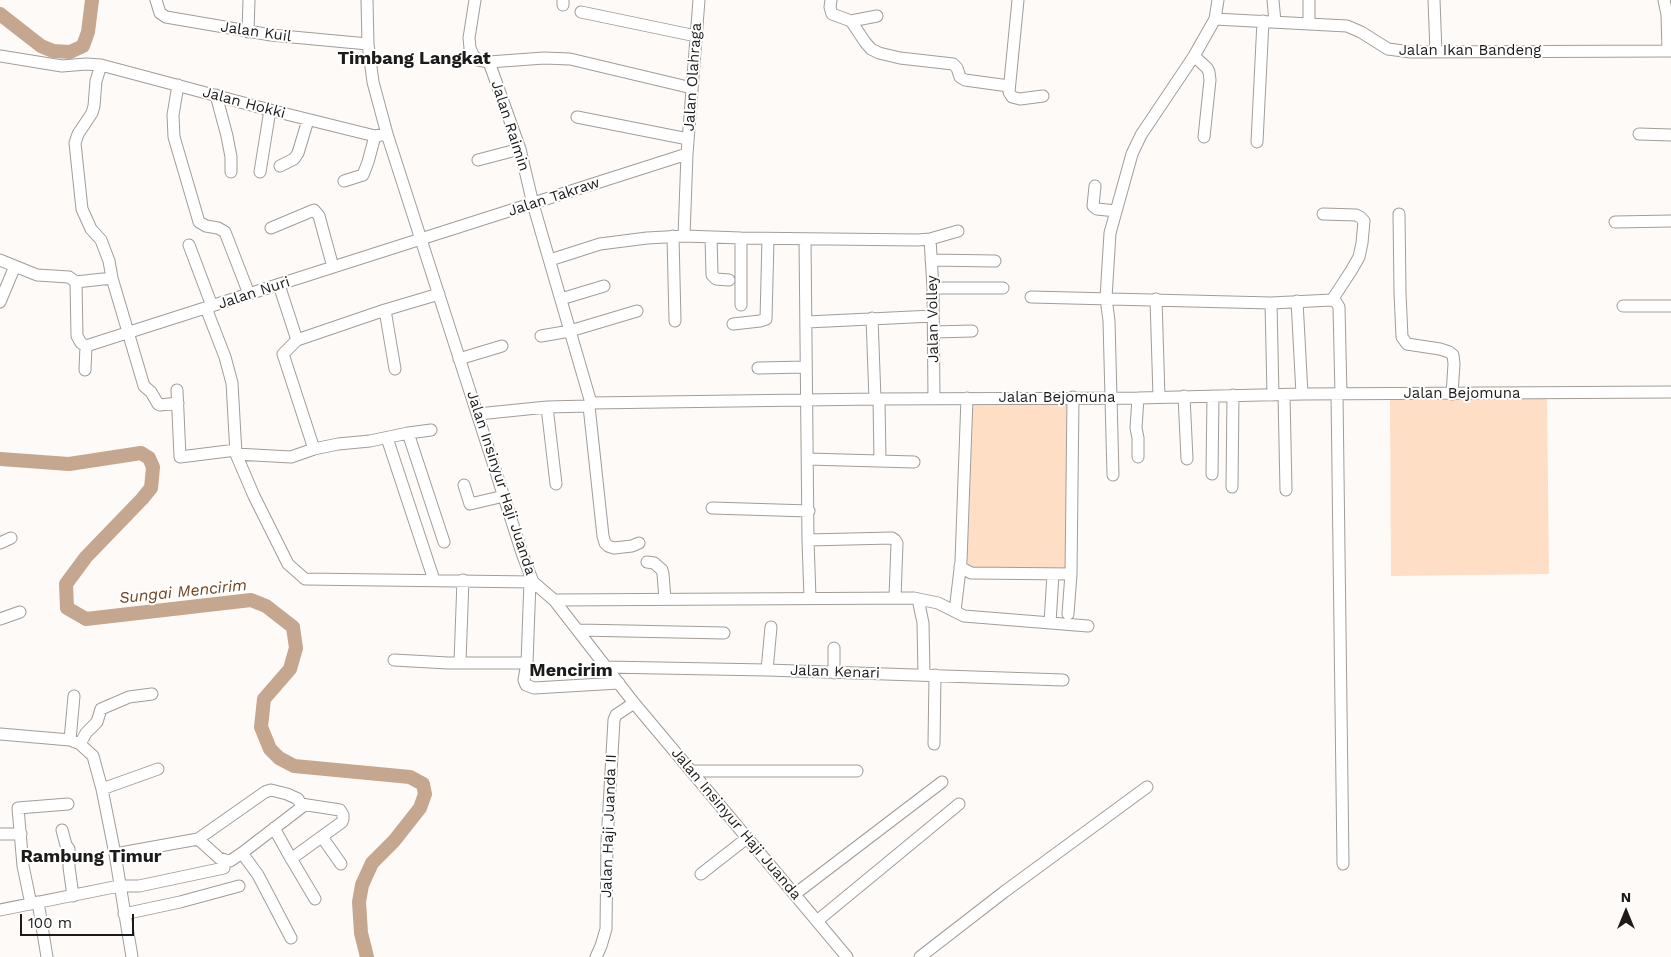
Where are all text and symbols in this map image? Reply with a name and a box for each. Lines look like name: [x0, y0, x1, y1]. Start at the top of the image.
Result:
street label: Jalan Kuil: [219, 18, 293, 46]
street label: Jalan Olahraga: [680, 22, 706, 132]
street label: Jalan Ikan Bandeng: [1399, 42, 1541, 60]
district label: Timbang Langkat: [337, 48, 491, 70]
street label: Jalan Raimin: [487, 78, 533, 174]
street label: Jalan Hokki: [201, 83, 287, 123]
street label: Jalan Takraw: [506, 174, 602, 220]
street label: Jalan Nuri: [216, 273, 292, 313]
street label: Jalan Volley: [923, 275, 943, 363]
street label: Jalan Bejomuna: [1404, 385, 1520, 403]
street label: Jalan Insinyur Haji Juanda: [463, 389, 539, 577]
street label: Jalan Bejomuna: [999, 389, 1115, 407]
water label: Sungai Mencirim: [118, 576, 248, 608]
district label: Mencirim: [529, 660, 613, 682]
street label: Jalan Kenari: [790, 661, 880, 683]
street label: Jalan Insinyur Haji Juanda: [667, 744, 805, 904]
street label: Jalan Haji Juanda II: [597, 754, 621, 898]
district label: Rambung Timur: [20, 846, 162, 868]
north arrow: [1601, 887, 1651, 937]
text: N: [1621, 889, 1631, 905]
scale bar: [22, 904, 136, 936]
text: 100 m: [28, 914, 72, 932]

